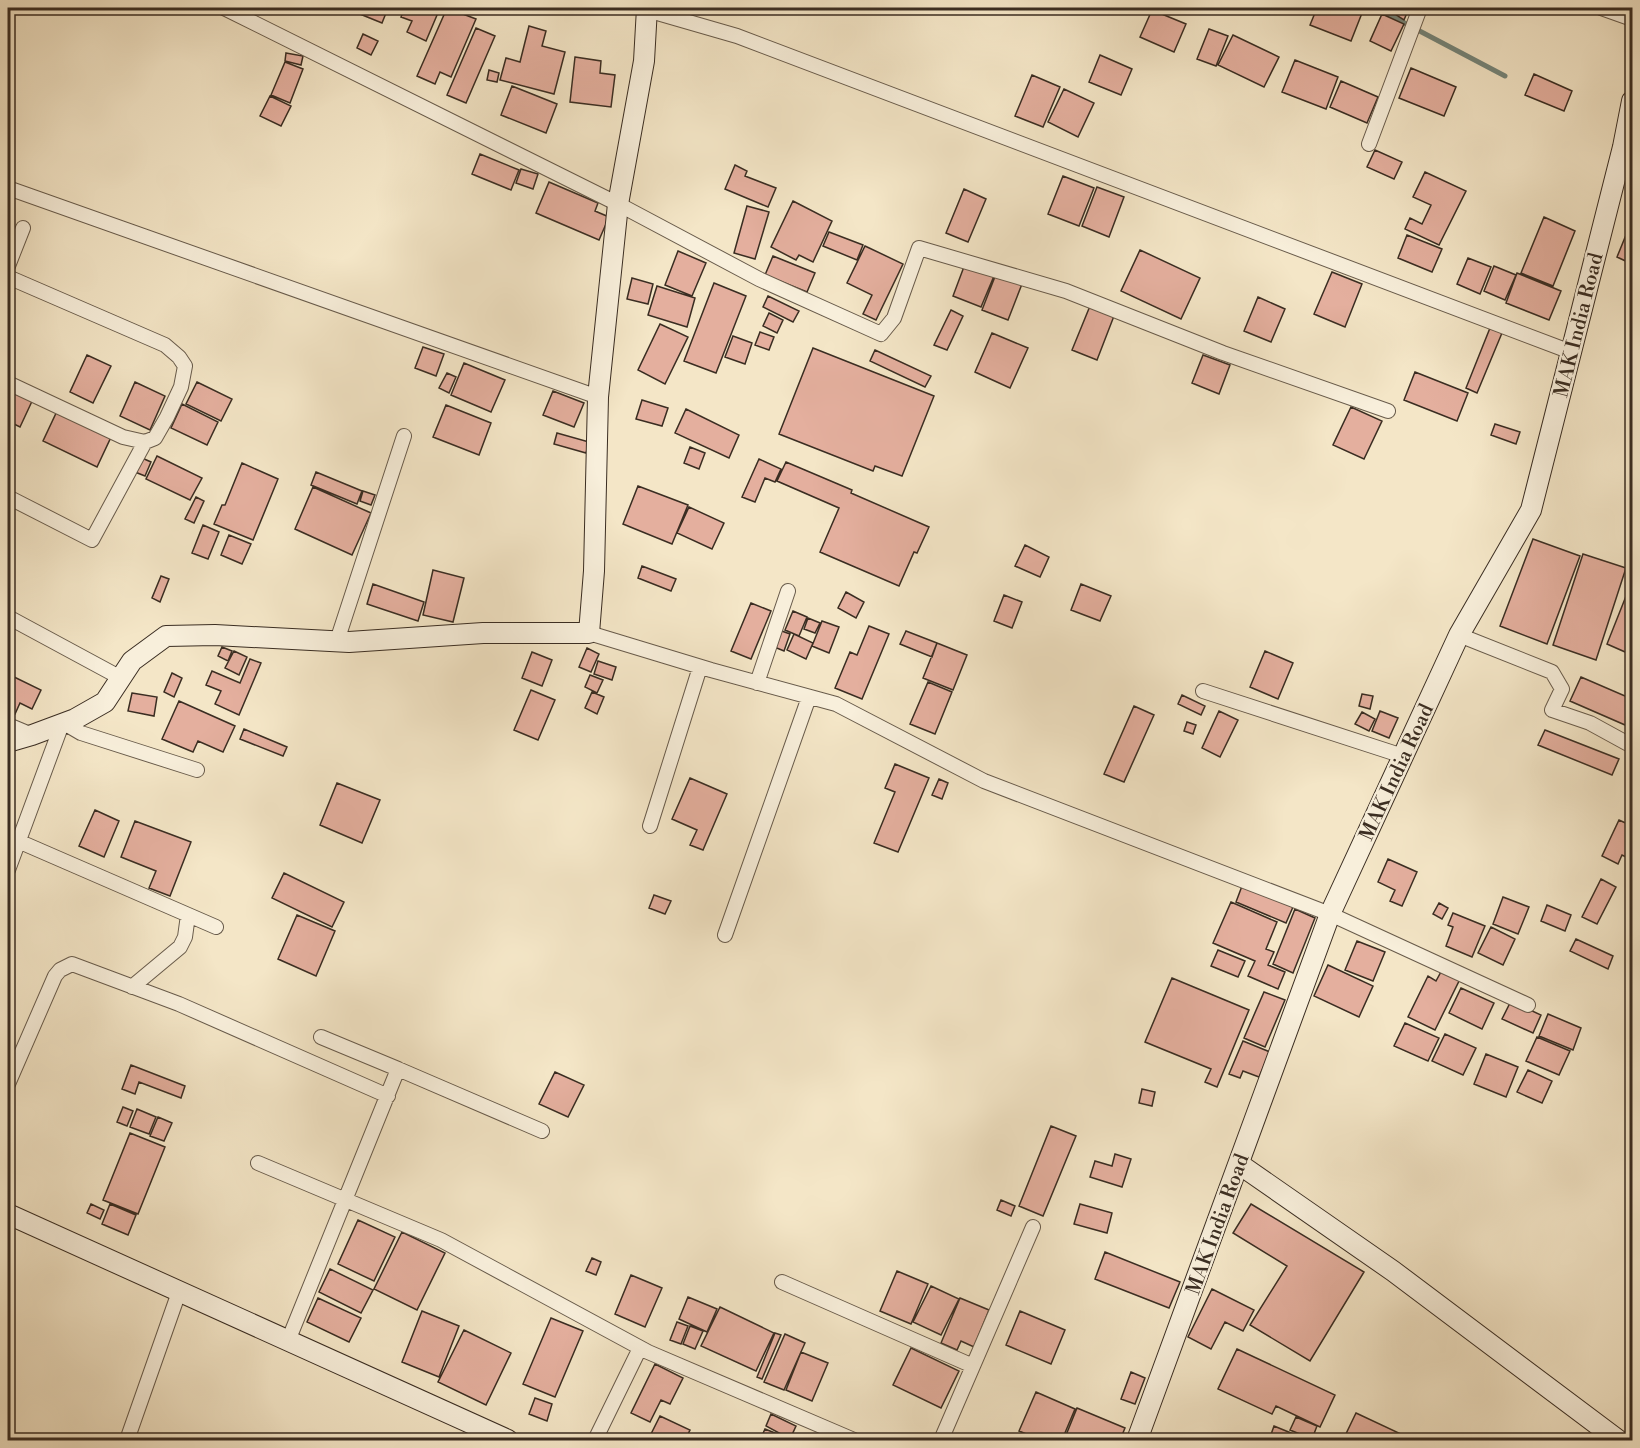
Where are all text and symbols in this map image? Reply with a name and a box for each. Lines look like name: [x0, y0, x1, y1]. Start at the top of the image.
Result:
street label: MAK India Road: [1549, 250, 1610, 400]
street label: MAK India Road: [1355, 700, 1440, 845]
street label: MAK India Road: [1181, 1150, 1256, 1298]

